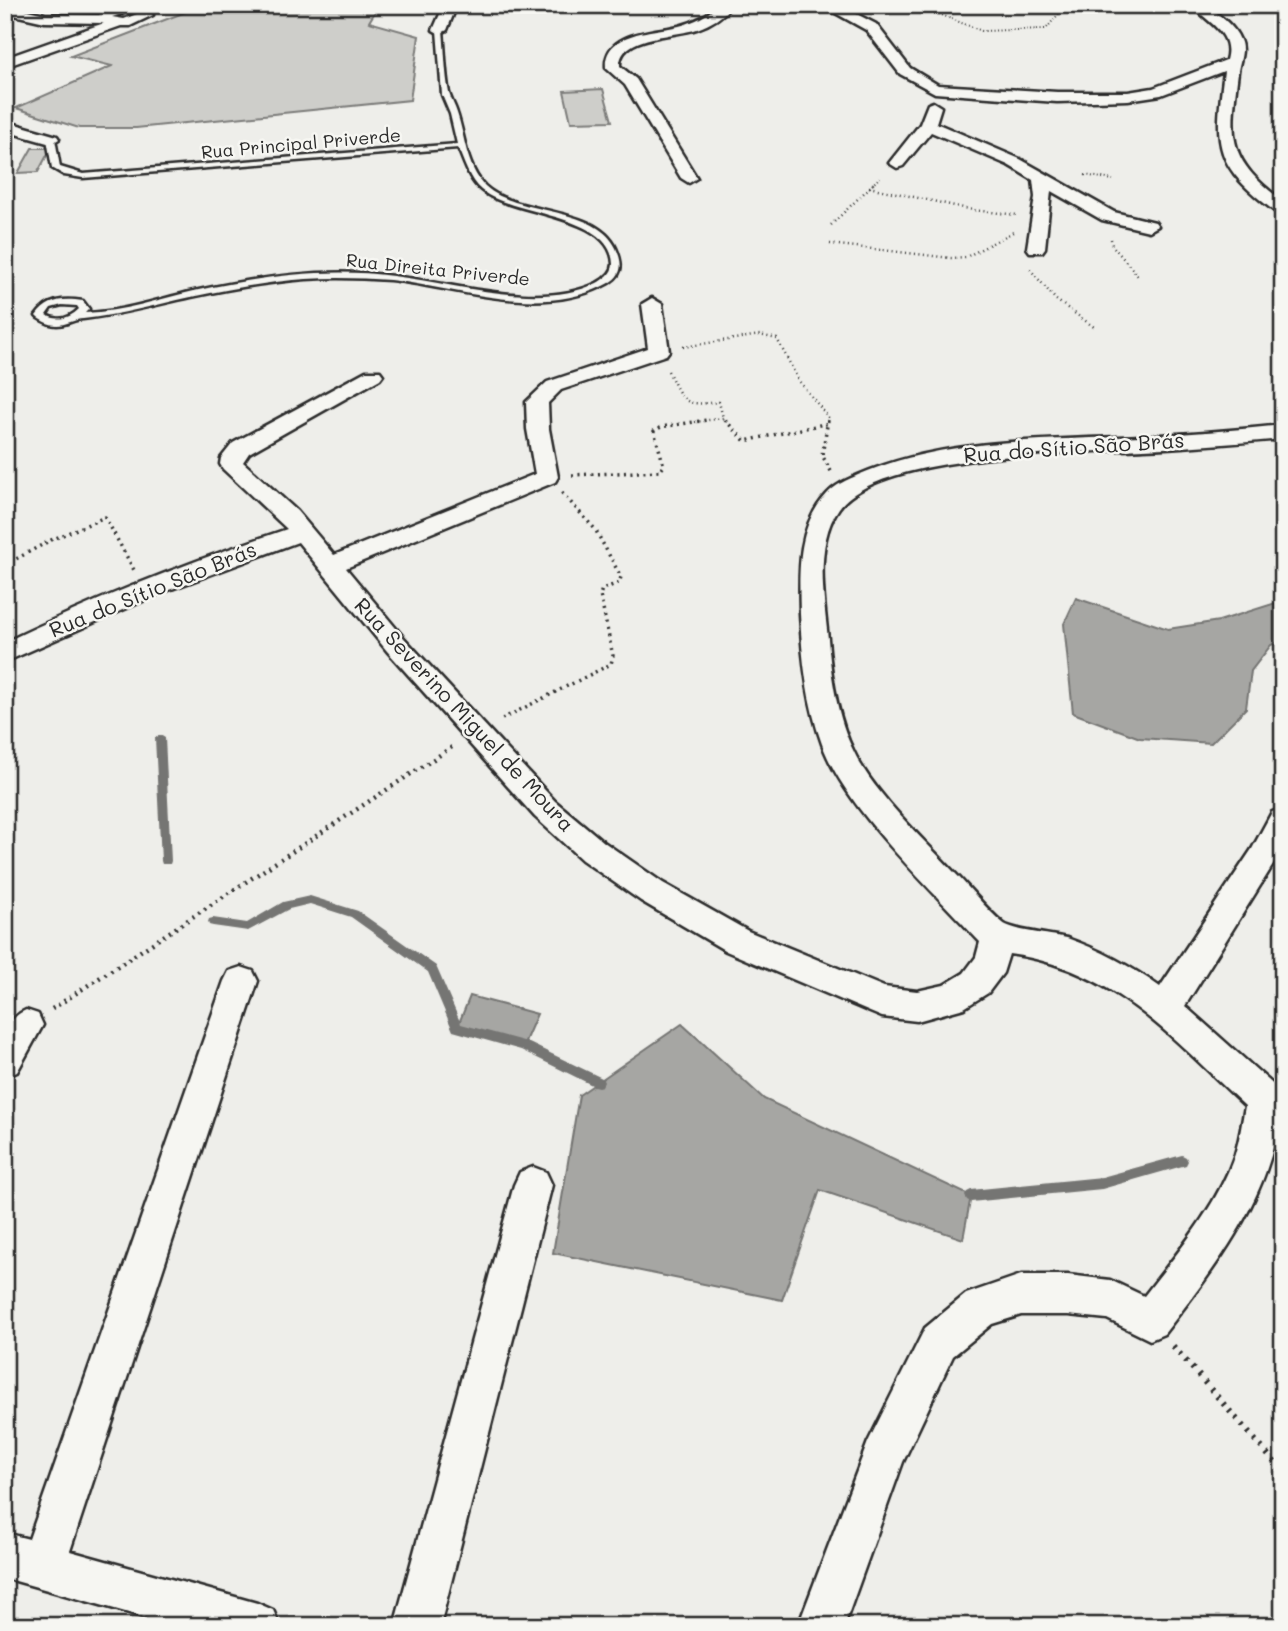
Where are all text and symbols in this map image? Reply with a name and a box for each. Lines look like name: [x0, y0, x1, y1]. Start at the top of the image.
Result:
street label: Rua Principal Priverde: [200, 122, 402, 164]
street label: Rua Direita Priverde: [345, 247, 531, 291]
street label: Rua do Sítio São Brás: [962, 425, 1185, 468]
street label: Rua do Sítio São Brás: [45, 535, 260, 643]
street label: Rua Severino Miguel de Moura: [349, 591, 581, 837]

